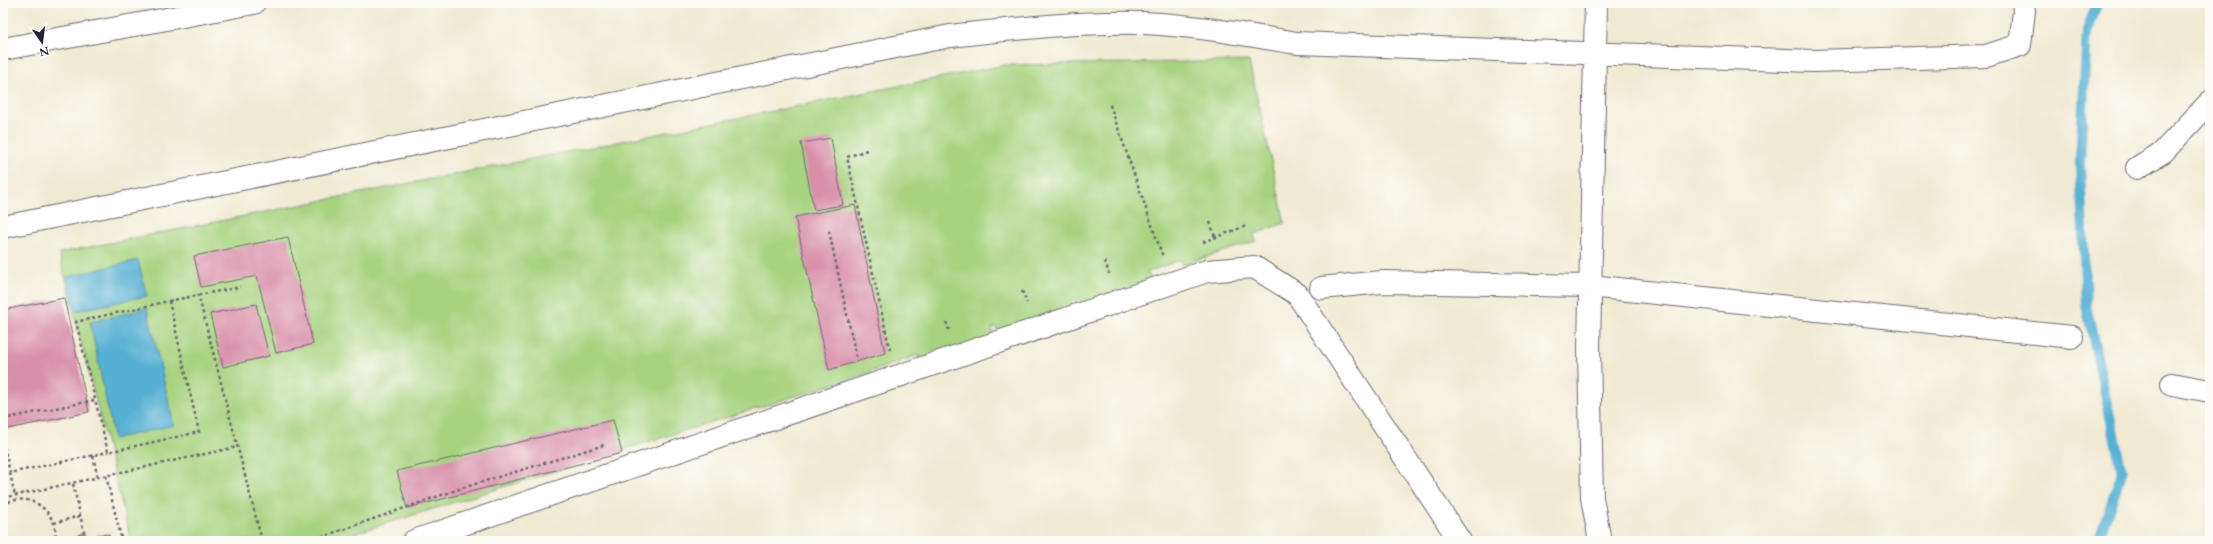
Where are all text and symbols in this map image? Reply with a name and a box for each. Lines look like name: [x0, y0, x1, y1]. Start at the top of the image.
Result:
north arrow: [22, 22, 62, 62]
text: N: [37, 43, 51, 60]

